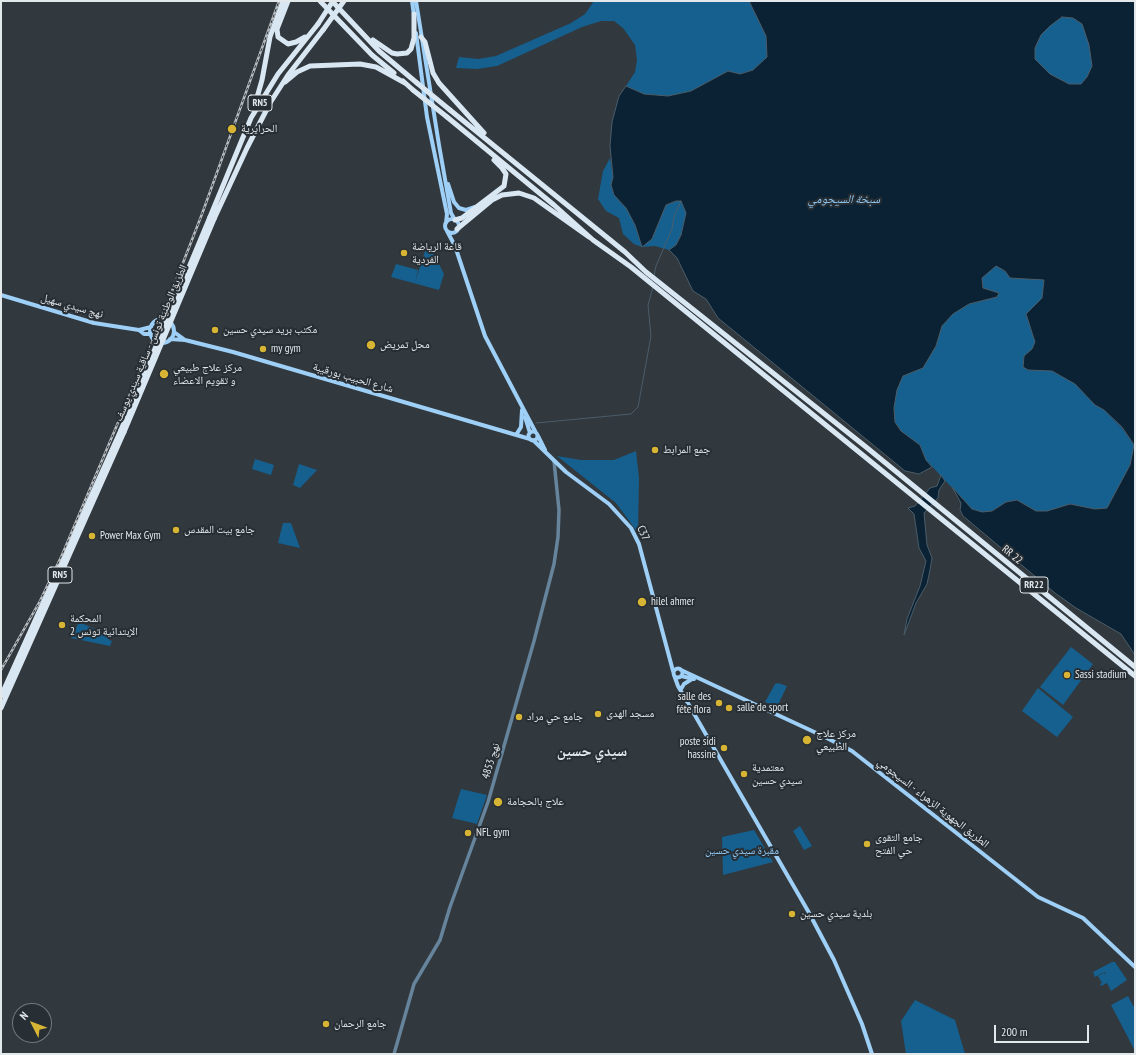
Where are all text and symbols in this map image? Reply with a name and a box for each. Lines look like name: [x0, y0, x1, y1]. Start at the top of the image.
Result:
road number: RN5: [248, 95, 272, 111]
place label: الحرايرية: [241, 122, 277, 136]
marker: الحرايرية: [226, 123, 238, 135]
water label: سبخة السيجومي: [808, 193, 880, 207]
place label: قاعة الرياضة الفردية: [412, 240, 462, 266]
marker: قاعة الرياضة الفردية: [399, 248, 409, 258]
street label: الطريق الوطنية تونس - ساقية سيدي يوسف: [112, 263, 190, 423]
street label: نهج سيدي سهيل: [39, 291, 105, 321]
place label: مكتب بريد سيدي حسين: [223, 323, 317, 337]
marker: مكتب بريد سيدي حسين: [210, 325, 220, 335]
place label: محل تمريض: [380, 338, 430, 352]
marker: محل تمريض: [365, 339, 377, 351]
place label: my gym: [271, 342, 301, 356]
marker: my gym: [258, 344, 268, 354]
street label: شارع الحبيب بورقيبة: [311, 360, 395, 396]
place label: مركز علاج طبيعي و تقويم الاعضاء: [173, 361, 242, 387]
marker: مركز علاج طبيعي و تقويم الاعضاء: [158, 368, 170, 380]
place label: جمع المرابط: [663, 443, 710, 457]
marker: جمع المرابط: [650, 445, 660, 455]
place label: جامع بيت المقدس: [184, 523, 255, 537]
street label: C37: [634, 523, 652, 543]
marker: جامع بيت المقدس: [171, 525, 181, 535]
place label: Power Max Gym: [100, 529, 161, 543]
marker: Power Max Gym: [87, 531, 97, 541]
street label: RR 22: [999, 543, 1025, 567]
road number: RN5: [48, 567, 72, 583]
road number: RR22: [1020, 577, 1048, 593]
place label: hilel ahmer: [651, 595, 694, 609]
marker: hilel ahmer: [636, 596, 648, 608]
place label: المحكمة الإبتدائية تونس 2: [70, 612, 138, 638]
marker: المحكمة الإبتدائية تونس 2: [57, 620, 67, 630]
place label: Sassi stadium: [1075, 668, 1126, 682]
marker: Sassi stadium: [1062, 670, 1072, 680]
place label: salle des féte flora: [677, 690, 711, 716]
marker: salle des féte flora: [714, 698, 724, 708]
place label: salle de sport: [737, 701, 788, 715]
marker: salle de sport: [724, 703, 734, 713]
place label: مسجد الهدى: [606, 707, 654, 721]
marker: مسجد الهدى: [593, 709, 603, 719]
place label: جامع حي مراد: [527, 710, 583, 724]
marker: جامع حي مراد: [514, 712, 524, 722]
place label: مركز علاج الطبيعي: [816, 727, 856, 753]
marker: مركز علاج الطبيعي: [801, 734, 813, 746]
place label: poste sidi hassine: [680, 735, 716, 761]
street label: نهج 4853: [479, 742, 503, 780]
district label: سيدي حسين: [557, 743, 627, 761]
marker: poste sidi hassine: [719, 743, 729, 753]
street label: الطريق الجهوية الزهراء - السيجومي: [875, 755, 991, 851]
place label: معتمدية سيدي حسين: [752, 761, 802, 787]
marker: معتمدية سيدي حسين: [739, 769, 749, 779]
place label: علاج بالحجامة: [507, 795, 564, 809]
marker: علاج بالحجامة: [492, 796, 504, 808]
place label: NFL gym: [476, 826, 509, 840]
marker: NFL gym: [463, 828, 473, 838]
place label: جامع التقوى حي الفتح: [875, 831, 922, 857]
marker: جامع التقوى حي الفتح: [862, 839, 872, 849]
park label: مقبرة سيدي حسين: [705, 844, 779, 858]
place label: بلدية سيدي حسين: [800, 907, 872, 921]
marker: بلدية سيدي حسين: [787, 909, 797, 919]
north arrow: [12, 1003, 52, 1043]
text: N: [17, 1009, 31, 1023]
place label: جامع الرحمان: [334, 1017, 387, 1031]
scale bar: [996, 1017, 1091, 1043]
marker: جامع الرحمان: [321, 1019, 331, 1029]
text: 200 m: [1001, 1024, 1028, 1039]

